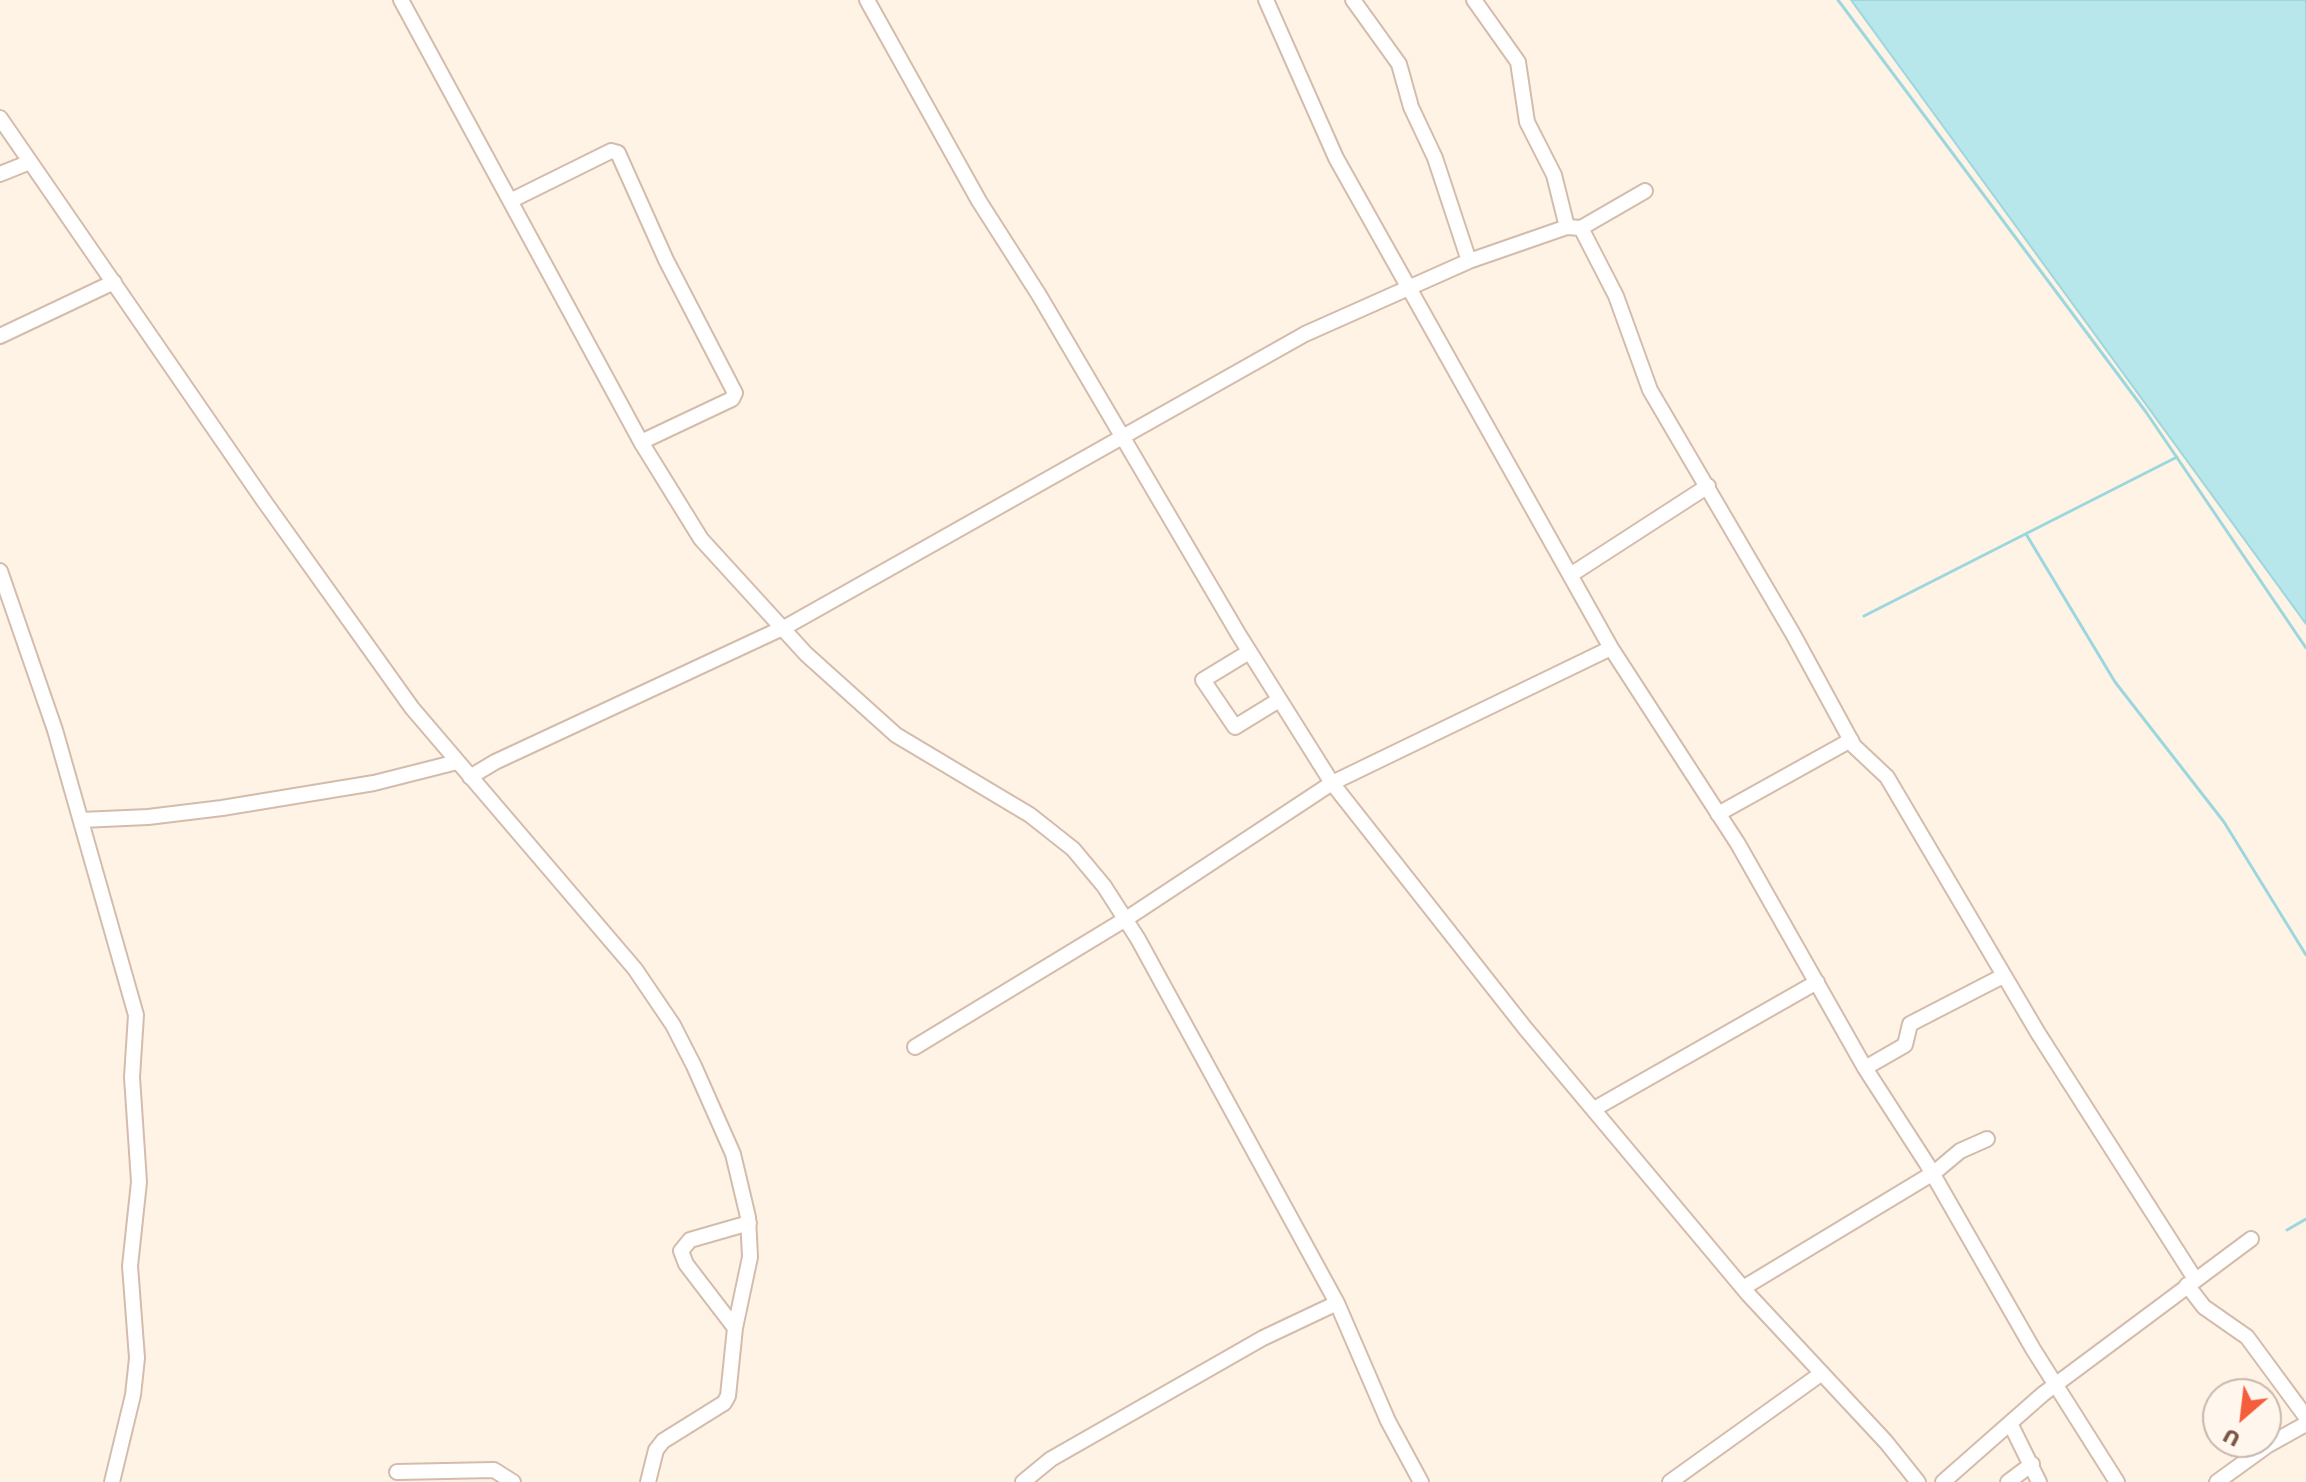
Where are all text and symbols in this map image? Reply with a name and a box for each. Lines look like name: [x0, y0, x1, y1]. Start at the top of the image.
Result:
north arrow: [2202, 1378, 2282, 1458]
text: U: [2219, 1423, 2244, 1453]

